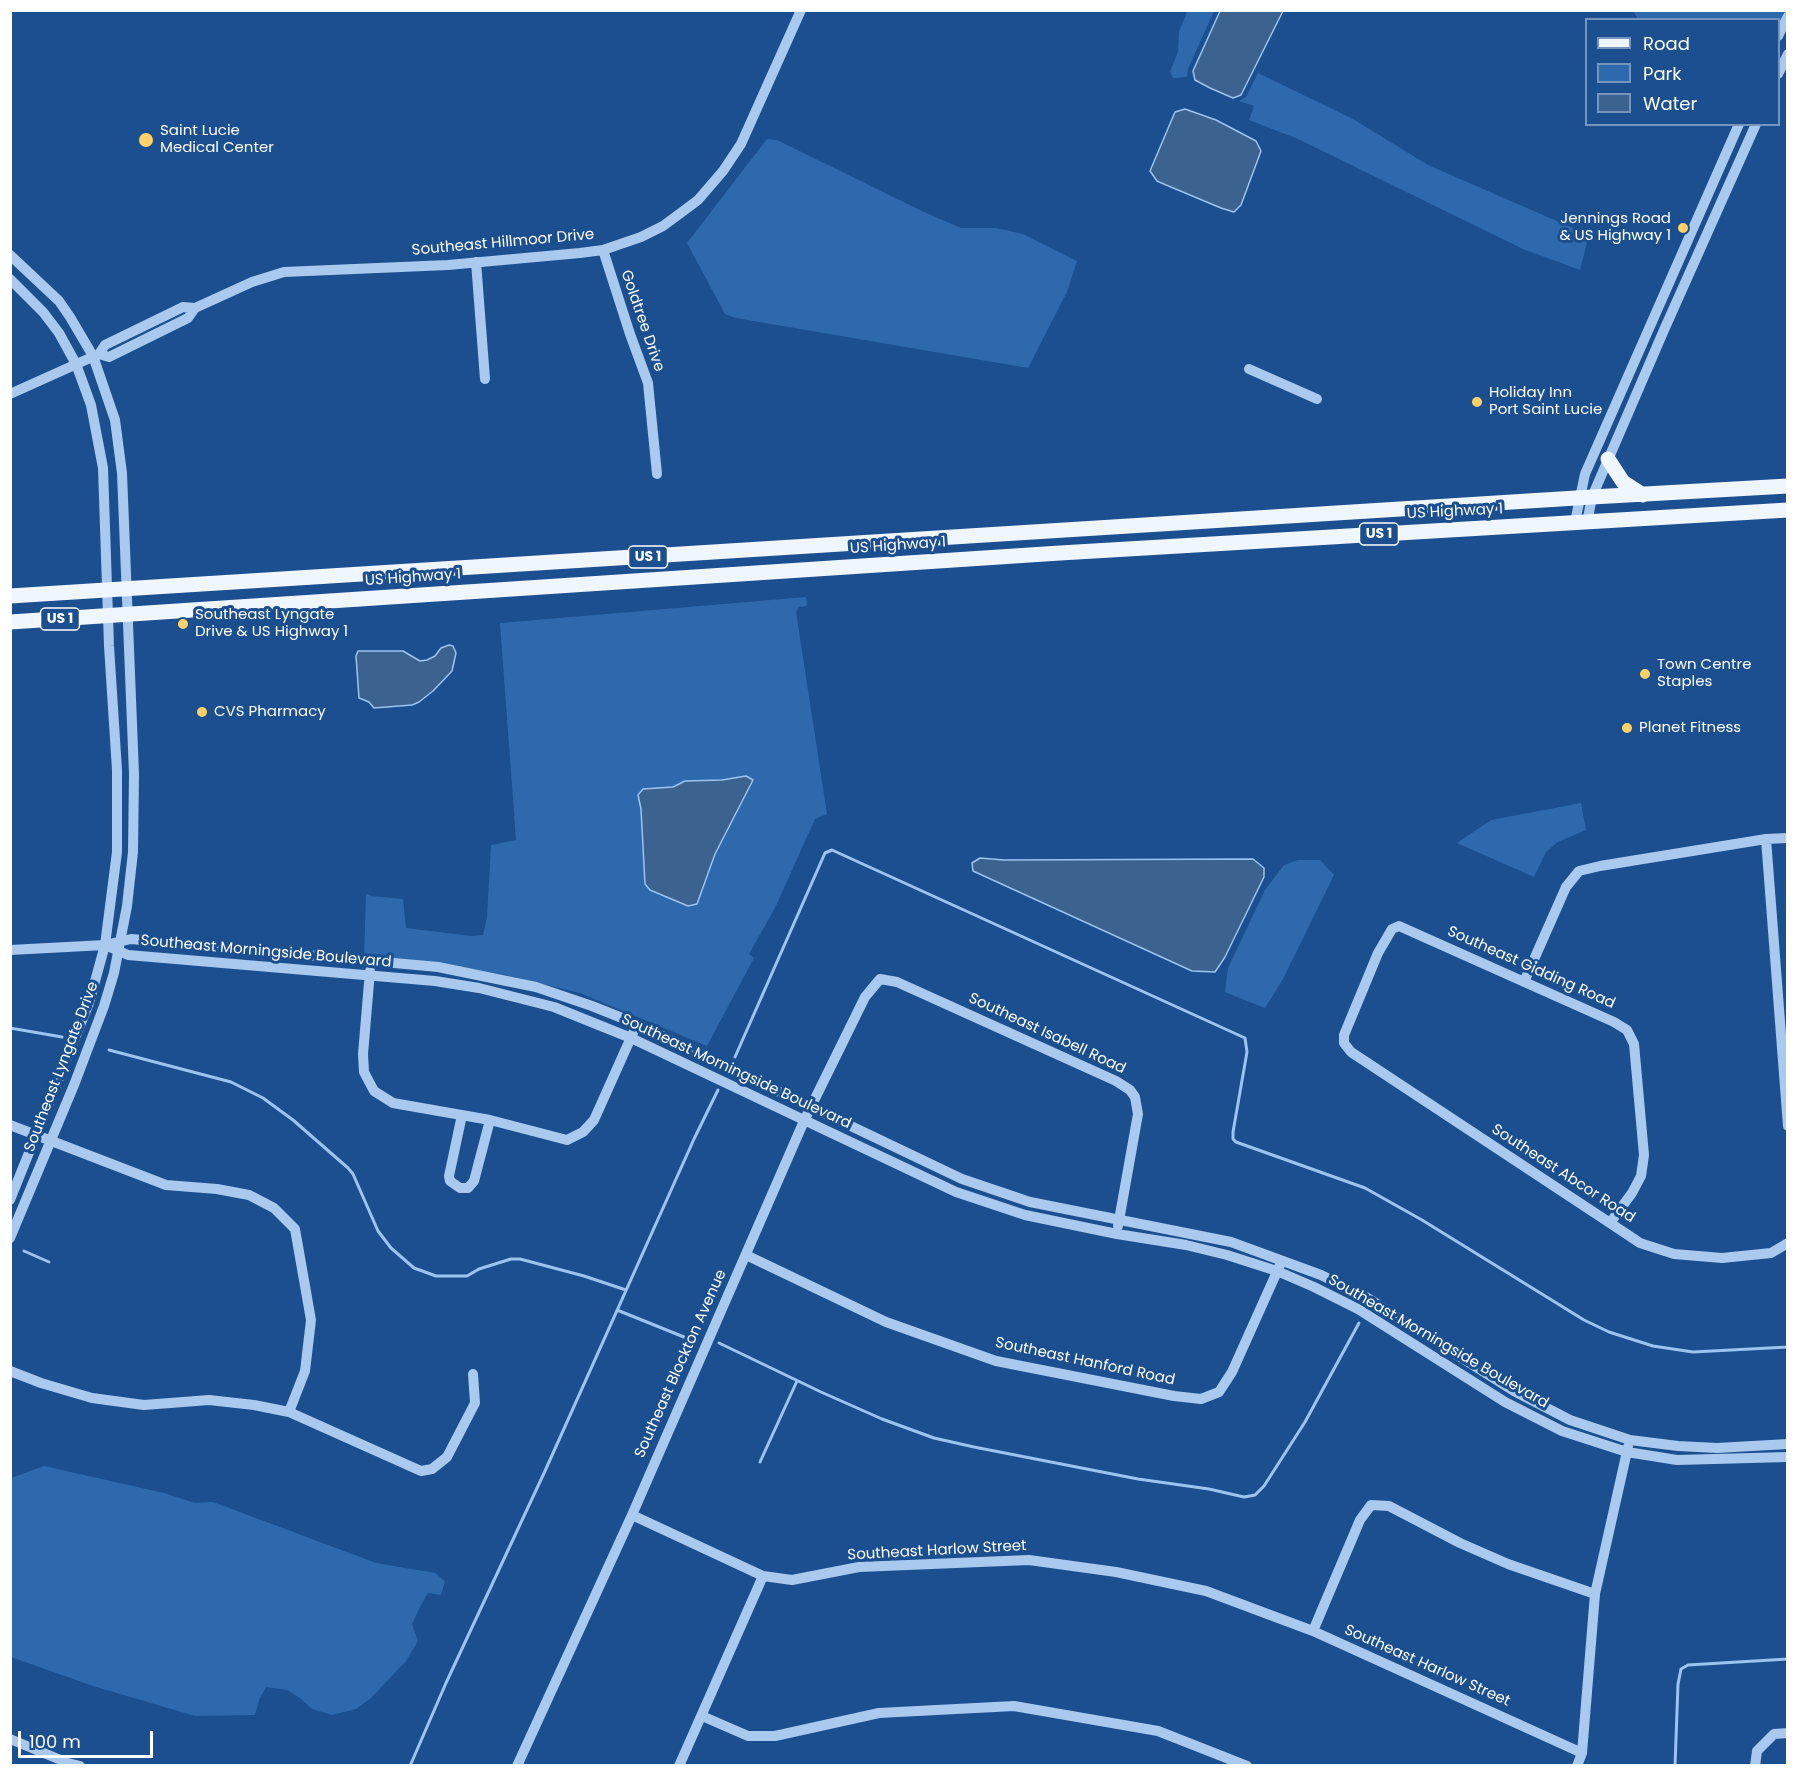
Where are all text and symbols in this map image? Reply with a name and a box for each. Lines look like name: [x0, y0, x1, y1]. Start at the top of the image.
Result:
legend: [1585, 18, 1780, 126]
text: Road: [1643, 31, 1690, 56]
text: Park: [1643, 61, 1682, 86]
text: Water: [1643, 91, 1697, 116]
place label: Saint Lucie Medical Center: [160, 122, 274, 157]
marker: Saint Lucie Medical Center: [137, 131, 155, 149]
place label: Jennings Road & US Highway 1: [1559, 210, 1671, 245]
marker: Jennings Road & US Highway 1: [1676, 221, 1690, 235]
street label: Southeast Hillmoor Drive: [411, 226, 595, 260]
street label: Goldtree Drive: [616, 268, 668, 374]
place label: Holiday Inn Port Saint Lucie: [1489, 384, 1602, 419]
marker: Holiday Inn Port Saint Lucie: [1470, 395, 1484, 409]
street label: US Highway 1: [1406, 500, 1504, 524]
road number: US 1: [1360, 523, 1398, 545]
street label: US Highway 1: [849, 534, 947, 558]
road number: US 1: [628, 546, 668, 568]
street label: US Highway 1: [364, 566, 462, 590]
place label: Southeast Lyngate Drive & US Highway 1: [195, 606, 348, 641]
road number: US 1: [40, 608, 80, 630]
marker: Southeast Lyngate Drive & US Highway 1: [176, 617, 190, 631]
place label: Town Centre Staples: [1657, 656, 1751, 691]
marker: Town Centre Staples: [1638, 667, 1652, 681]
place label: CVS Pharmacy: [214, 703, 326, 721]
marker: CVS Pharmacy: [195, 705, 209, 719]
place label: Planet Fitness: [1639, 719, 1741, 737]
marker: Planet Fitness: [1620, 721, 1634, 735]
street label: Southeast Gidding Road: [1444, 923, 1618, 1013]
street label: Southeast Morningside Boulevard: [140, 932, 392, 972]
street label: Southeast Lyngate Drive: [21, 979, 103, 1155]
street label: Southeast Isabell Road: [966, 990, 1128, 1078]
street label: Southeast Morningside Boulevard: [618, 1011, 854, 1133]
street label: Southeast Abcor Road: [1488, 1121, 1638, 1227]
street label: Southeast Blockton Avenue: [631, 1267, 731, 1461]
street label: Southeast Morningside Boulevard: [1325, 1271, 1551, 1413]
street label: Southeast Hanford Road: [994, 1334, 1176, 1390]
street label: Southeast Harlow Street: [847, 1537, 1027, 1565]
street label: Southeast Harlow Street: [1341, 1621, 1513, 1711]
scale bar: [21, 1719, 156, 1757]
text: 100 m: [29, 1729, 81, 1754]

